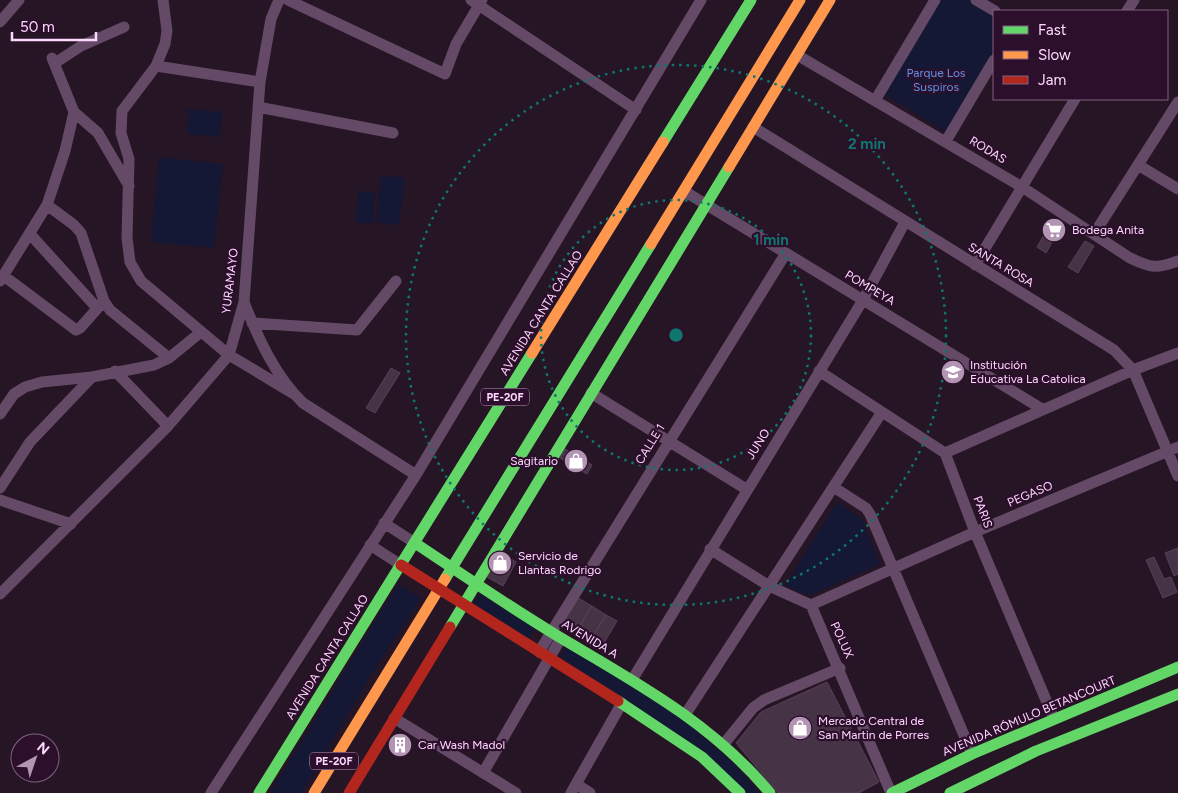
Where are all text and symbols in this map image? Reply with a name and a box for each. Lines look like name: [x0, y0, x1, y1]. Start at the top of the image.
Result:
scale bar: [12, 10, 96, 42]
legend: [993, 10, 1168, 100]
text: 50 m: [20, 18, 55, 36]
text: Fast: [1038, 21, 1067, 39]
text: Slow: [1038, 46, 1071, 64]
park label: Parque Los Suspiros: [907, 66, 966, 94]
text: Jam: [1038, 71, 1066, 89]
street label: RODAS: [967, 134, 1009, 166]
text: 2 min: [848, 135, 886, 153]
supermarket icon: Bodega Anita: [1041, 217, 1067, 243]
place label: Bodega Anita: [1072, 223, 1144, 237]
text: 1 min: [753, 231, 789, 249]
street label: SANTA ROSA: [966, 240, 1036, 290]
street label: YURAMAYO: [219, 247, 241, 315]
street label: AVENIDA CANTA CALLAO: [497, 248, 585, 378]
street label: POMPEYA: [842, 268, 898, 308]
centre of rings: [667, 326, 685, 344]
place label: Institución Educativa La Catolica: [970, 358, 1086, 386]
school or university icon: Institución Educativa La Catolica: [940, 359, 966, 385]
road number: PE-20F: [481, 388, 529, 406]
street label: CALLE 1: [632, 422, 668, 466]
street label: JUNO: [743, 426, 773, 462]
shop icon: Sagitario: [563, 448, 589, 474]
place label: Sagitario: [510, 454, 558, 468]
street label: PEGASO: [1005, 478, 1055, 510]
street label: PARIS: [971, 494, 995, 530]
place label: Servicio de Llantas Rodrigo: [518, 549, 601, 577]
shop icon: Servicio de Llantas Rodrigo: [487, 550, 513, 576]
street label: AVENIDA CANTA CALLAO: [283, 592, 371, 722]
street label: AVENIDA A: [559, 617, 621, 661]
street label: POLUX: [828, 620, 857, 661]
street label: AVENIDA RÓMULO BETANCOURT: [940, 673, 1118, 759]
place label: Mercado Central de San Martin de Porres: [818, 714, 929, 742]
shop icon: Mercado Central de San Martin de Porres: [787, 715, 813, 741]
building icon: Car Wash Madol: [387, 732, 413, 758]
north arrow: [10, 733, 60, 783]
text: N: [33, 738, 53, 758]
place label: Car Wash Madol: [418, 738, 505, 752]
road number: PE-20F: [310, 752, 358, 769]

